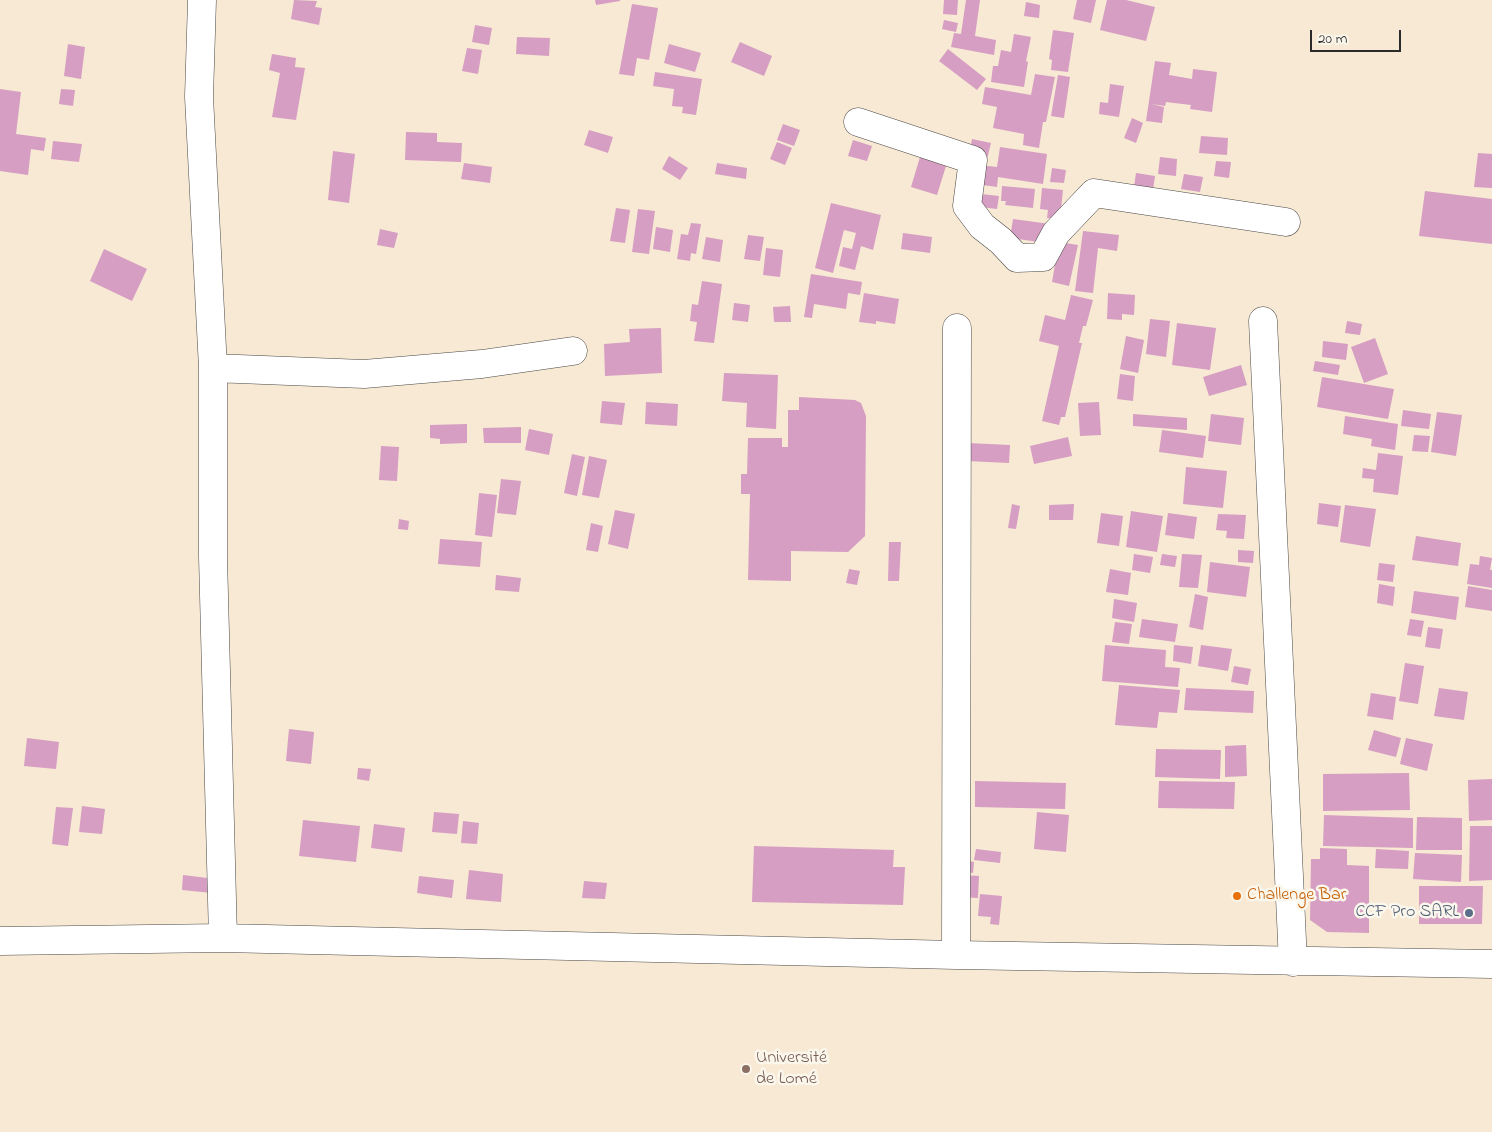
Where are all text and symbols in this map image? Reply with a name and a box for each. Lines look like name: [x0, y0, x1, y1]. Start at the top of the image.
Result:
scale bar: [1312, 20, 1403, 52]
text: 20 m: [1318, 28, 1347, 50]
place label: Challenge Bar: [1247, 885, 1346, 907]
marker: Challenge Bar: [1231, 890, 1243, 902]
place label: CCF Pro SARL: [1356, 902, 1459, 924]
marker: CCF Pro SARL: [1463, 907, 1475, 919]
place label: Université de Lomé: [756, 1048, 827, 1090]
marker: Université de Lomé: [740, 1063, 752, 1075]

